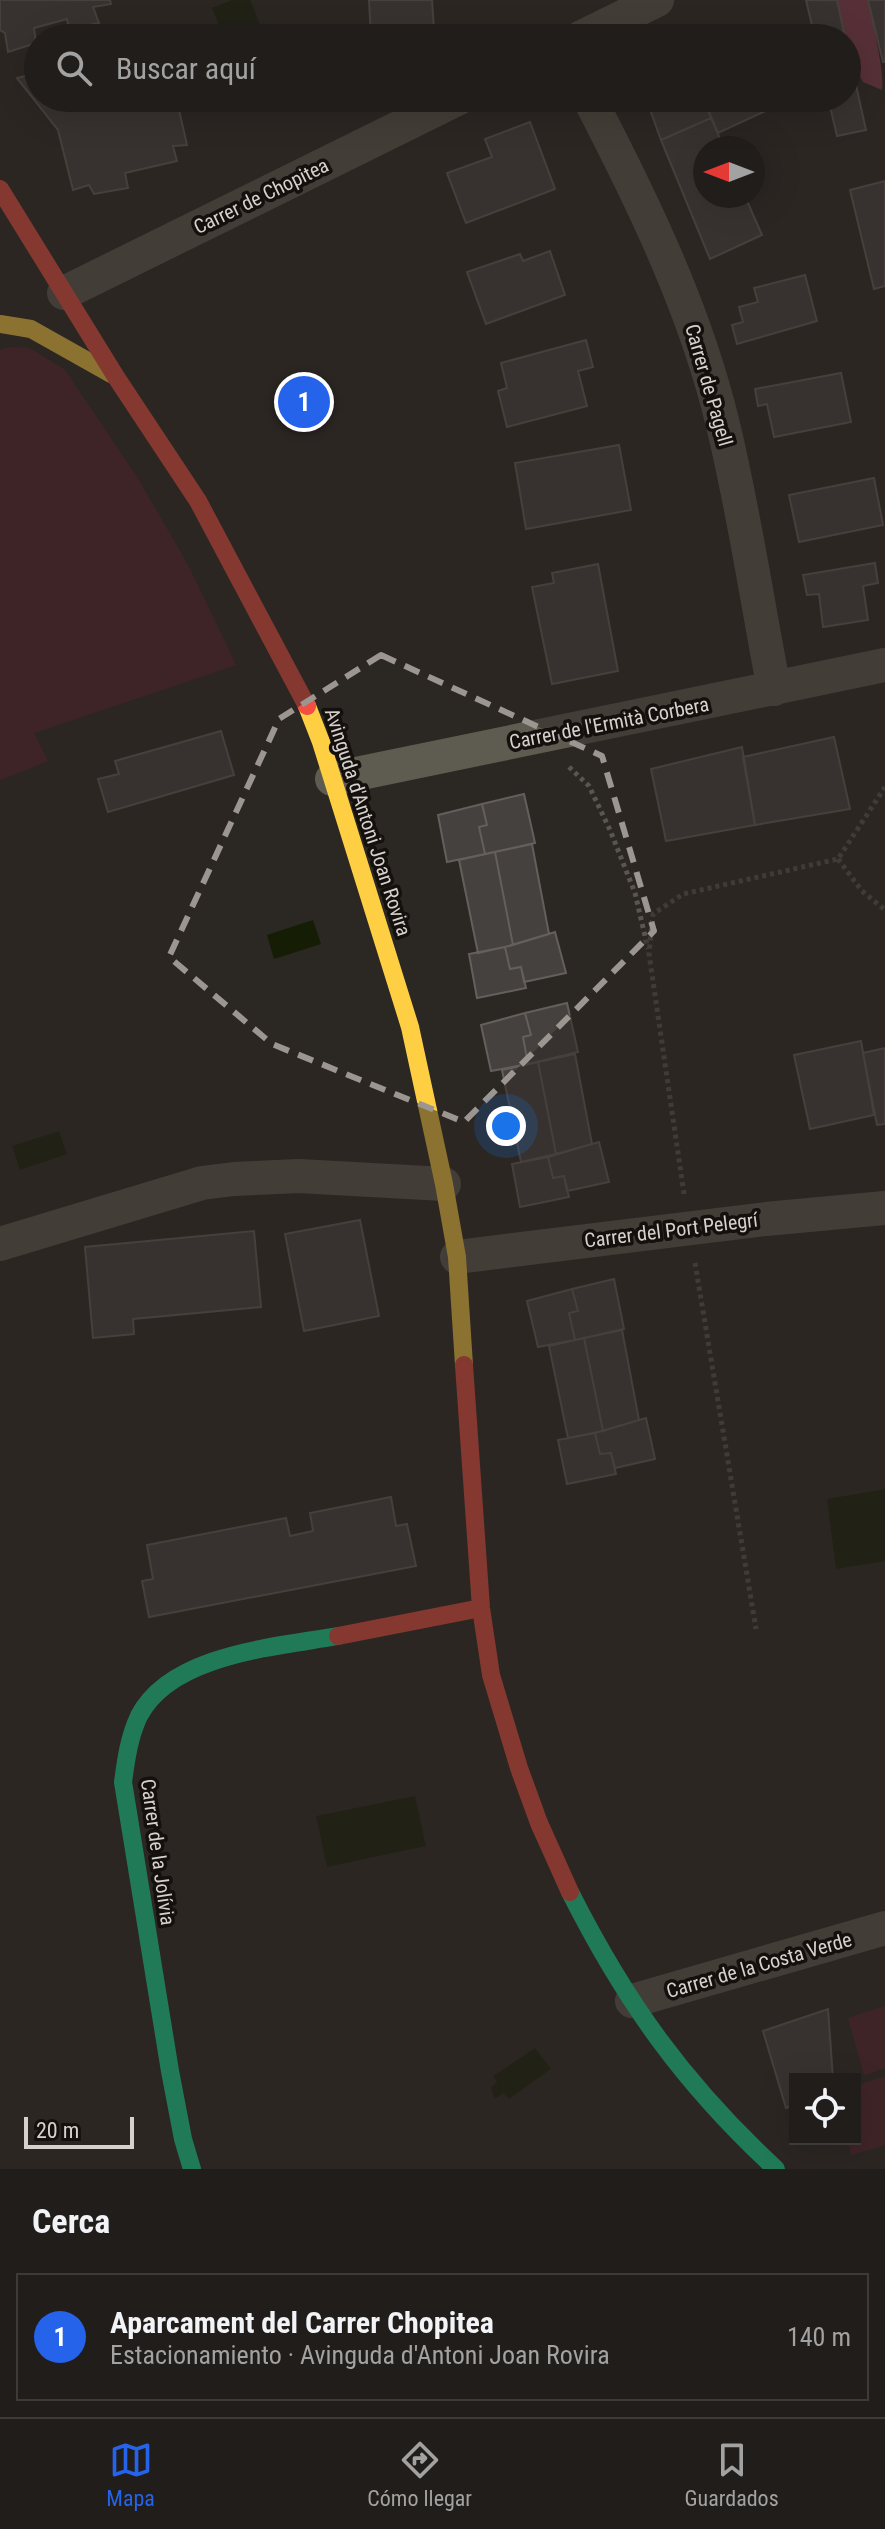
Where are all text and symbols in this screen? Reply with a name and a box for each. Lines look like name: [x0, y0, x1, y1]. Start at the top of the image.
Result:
search box: [24, 24, 861, 112]
icon: search: [52, 46, 96, 90]
text: Buscar aquí: [116, 51, 256, 86]
north arrow: [693, 136, 765, 208]
street label: Carrer de Chopitea: [190, 153, 332, 239]
street label: Carrer de Pagell: [680, 321, 738, 449]
pin: 1: [278, 372, 330, 432]
street label: Carrer de l'Ermità Corbera: [507, 692, 711, 754]
street label: Avinguda d'Antoni Joan Rovira: [320, 705, 416, 939]
your location: [486, 1106, 526, 1146]
street label: Carrer del Port Pelegrí: [583, 1207, 760, 1253]
street label: Carrer de la Jolívia: [136, 1777, 180, 1927]
street label: Carrer de la Costa Verde: [664, 1927, 854, 2003]
map controls: [789, 2073, 861, 2145]
button: locate: [789, 2073, 861, 2145]
scale bar: [24, 2113, 134, 2149]
text: 20 m: [36, 2118, 79, 2143]
text: Cerca: [32, 2201, 110, 2241]
text: Aparcament del Carrer Chopitea: [110, 2305, 494, 2340]
text: 1: [53, 2322, 67, 2352]
text: 140 m: [787, 2322, 851, 2352]
text: Estacionamiento · Avinguda d'Antoni Joan Rovira: [110, 2340, 610, 2370]
tab: Mapa: [106, 2438, 155, 2511]
tab: Cómo llegar: [367, 2438, 472, 2511]
tab: Guardados: [685, 2438, 779, 2511]

